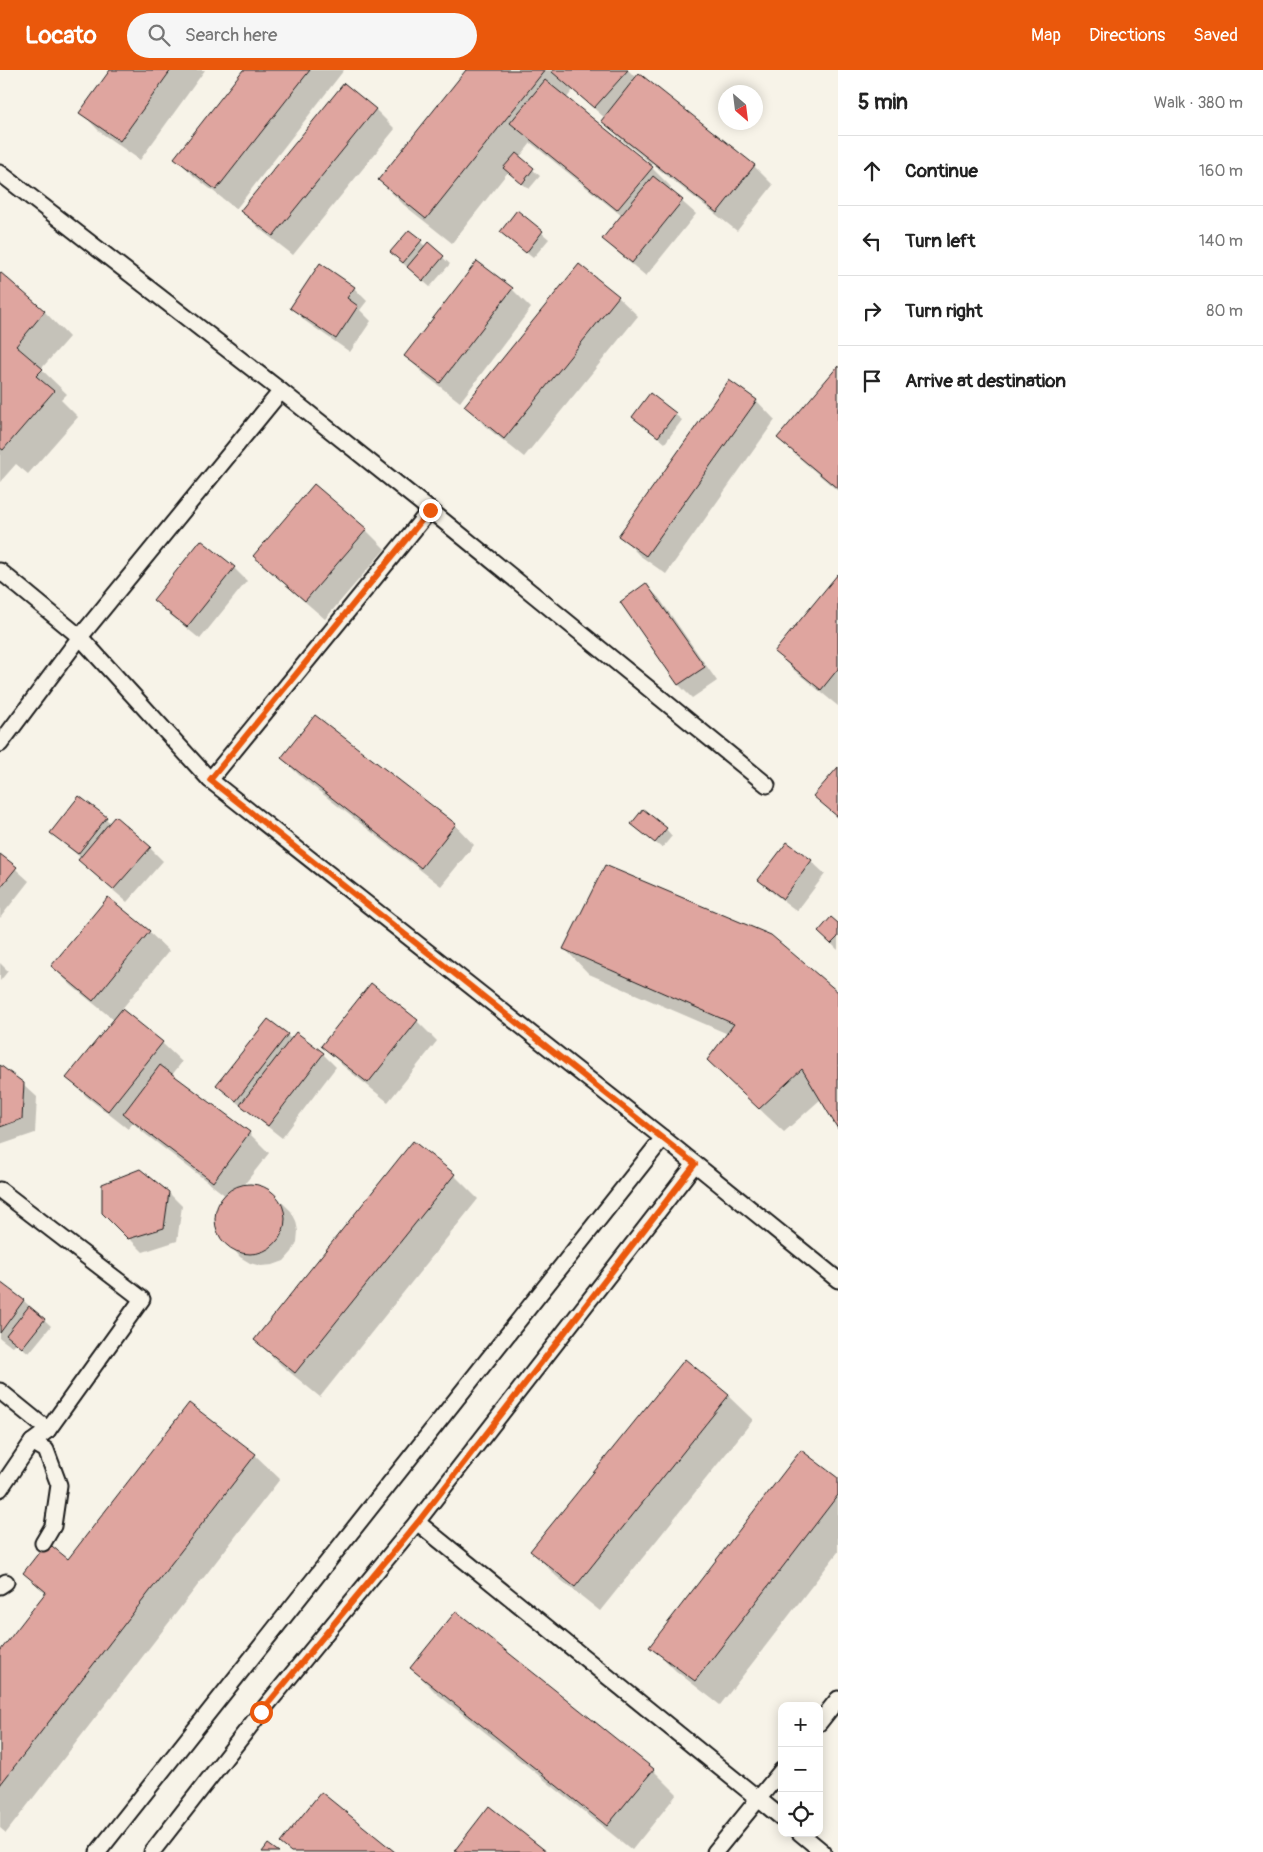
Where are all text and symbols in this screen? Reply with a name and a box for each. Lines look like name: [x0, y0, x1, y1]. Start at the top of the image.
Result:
search box: [127, 13, 477, 58]
text: Locato: [25, 21, 97, 50]
icon: search: [145, 21, 173, 49]
text: Search here: [185, 23, 277, 47]
text: Map: [1031, 24, 1061, 47]
text: Directions: [1089, 24, 1165, 47]
text: Saved: [1193, 24, 1238, 47]
north arrow: [718, 85, 763, 130]
text: 5 min: [858, 89, 908, 116]
text: Walk · 380 m: [1154, 93, 1243, 113]
icon: ahead: [858, 157, 886, 185]
text: Continue: [905, 159, 978, 183]
text: 160 m: [1199, 161, 1243, 181]
icon: left: [858, 227, 886, 255]
text: Turn left: [905, 229, 975, 253]
text: 140 m: [1199, 231, 1243, 251]
icon: right: [858, 297, 886, 325]
text: Turn right: [905, 299, 983, 323]
text: 80 m: [1206, 301, 1243, 321]
icon: arrive: [858, 367, 886, 395]
text: Arrive at destination: [905, 369, 1066, 393]
route end: [419, 499, 442, 522]
route start: [250, 1701, 273, 1724]
map controls: [778, 1702, 823, 1837]
button: +: [778, 1702, 823, 1747]
button: −: [778, 1747, 823, 1792]
button: locate: [778, 1792, 823, 1837]

